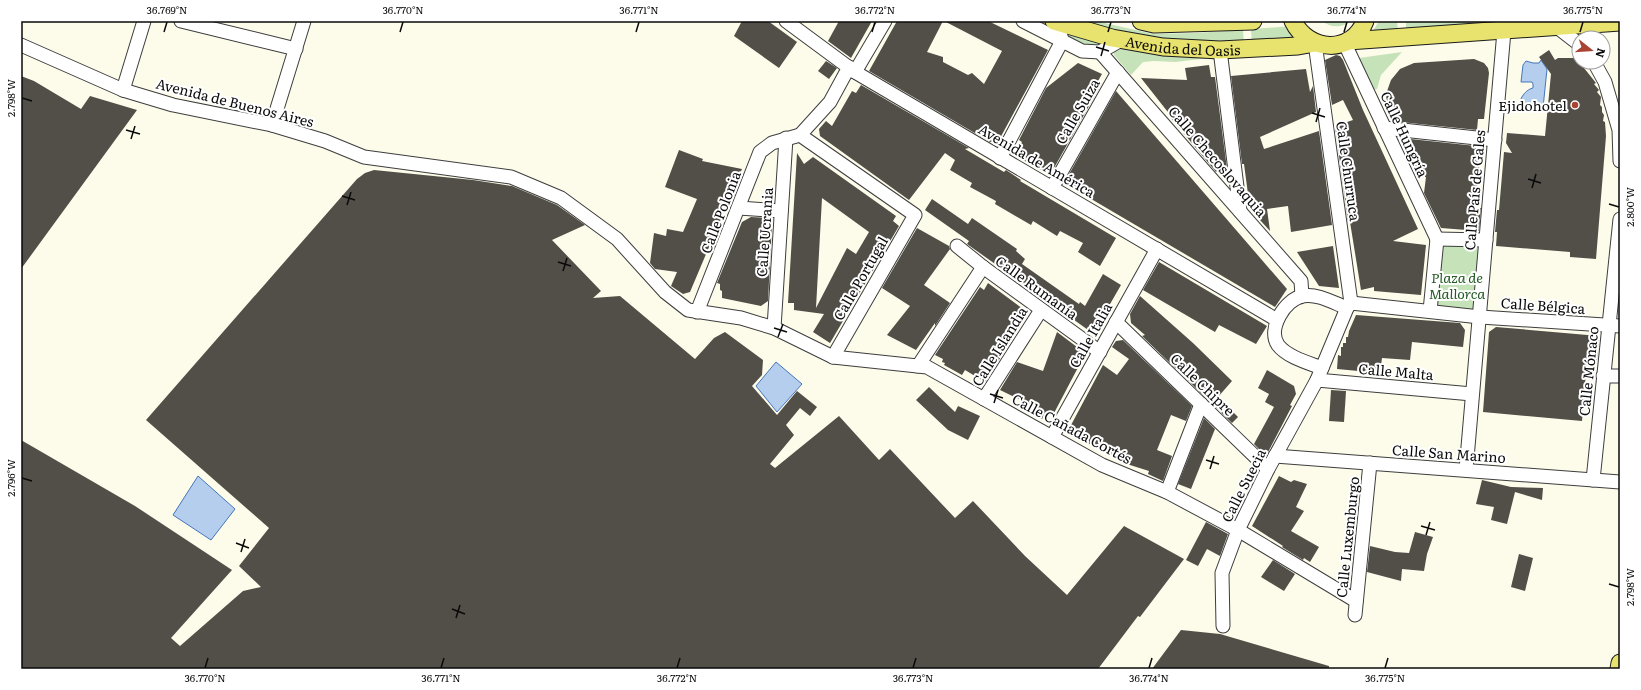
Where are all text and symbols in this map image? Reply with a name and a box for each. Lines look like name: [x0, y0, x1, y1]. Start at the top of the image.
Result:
text: 36.769°N: [147, 2, 187, 17]
text: 36.770°N: [382, 2, 424, 17]
text: 36.771°N: [619, 2, 659, 17]
text: 36.772°N: [855, 2, 895, 17]
text: 36.773°N: [1091, 2, 1131, 17]
text: 36.774°N: [1327, 2, 1367, 17]
text: 36.775°N: [1563, 2, 1603, 17]
north arrow: [1571, 30, 1611, 70]
street label: Avenida del Oasis: [1124, 31, 1241, 60]
text: N: [1593, 46, 1611, 60]
street label: Avenida de Buenos Aires: [154, 73, 316, 131]
street label: Calle Suiza: [1050, 74, 1104, 147]
text: 2.798°W: [3, 79, 18, 117]
street label: Calle Hungría: [1376, 88, 1434, 181]
place label: Ejidohotel: [1498, 95, 1567, 115]
marker: Ejidohotel: [1570, 100, 1580, 110]
street label: Calle Checoslovaquia: [1164, 101, 1272, 221]
street label: Avenida de América: [975, 118, 1099, 202]
street label: Calle Churruca: [1332, 120, 1366, 223]
street label: Calle País de Gales: [1459, 129, 1489, 251]
street label: Calle Polonia: [695, 167, 745, 256]
street label: Calle Ucrania: [751, 186, 777, 277]
text: 2.800°W: [1622, 187, 1637, 227]
street label: Calle Portugal: [828, 232, 892, 324]
street label: Calle Rumanía: [992, 250, 1083, 324]
park label: Plaza de Mallorca: [1429, 267, 1485, 303]
street label: Calle Bélgica: [1500, 292, 1586, 318]
street label: Calle Italia: [1064, 298, 1116, 371]
street label: Calle Islandia: [967, 302, 1032, 390]
street label: Calle Mónaco: [1573, 325, 1603, 417]
street label: Calle Chipre: [1166, 348, 1240, 420]
street label: Calle Malta: [1358, 358, 1435, 384]
street label: Calle Cañada Cortés: [1009, 388, 1135, 468]
street label: Calle San Marino: [1391, 439, 1507, 467]
street label: Calle Suecia: [1216, 444, 1270, 525]
text: 2.796°W: [3, 459, 18, 497]
street label: Calle Luxemburgo: [1331, 475, 1363, 599]
text: 2.798°W: [1622, 568, 1637, 606]
text: 36.770°N: [184, 670, 226, 685]
text: 36.771°N: [421, 670, 461, 685]
text: 36.772°N: [657, 670, 697, 685]
text: 36.773°N: [893, 670, 933, 685]
text: 36.774°N: [1129, 670, 1169, 685]
text: 36.775°N: [1365, 670, 1405, 685]

